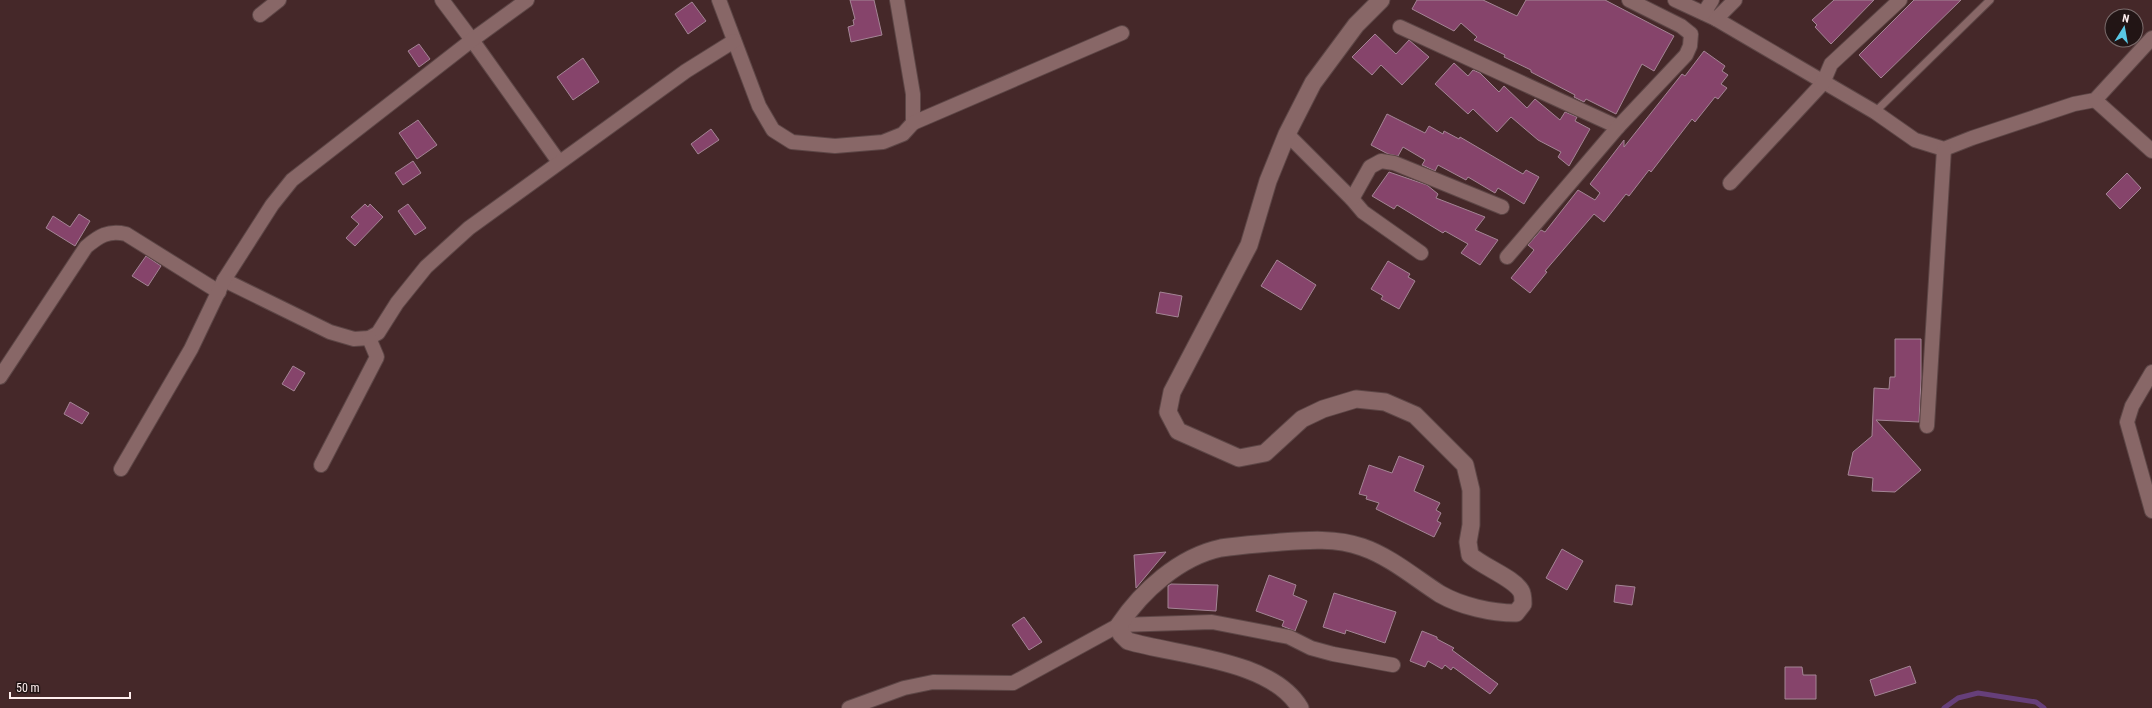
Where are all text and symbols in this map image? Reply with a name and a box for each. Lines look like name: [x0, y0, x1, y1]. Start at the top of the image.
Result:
north arrow: [2104, 8, 2144, 48]
text: N: [2121, 12, 2131, 26]
scale bar: [10, 674, 130, 700]
text: 50 m: [16, 681, 40, 695]

